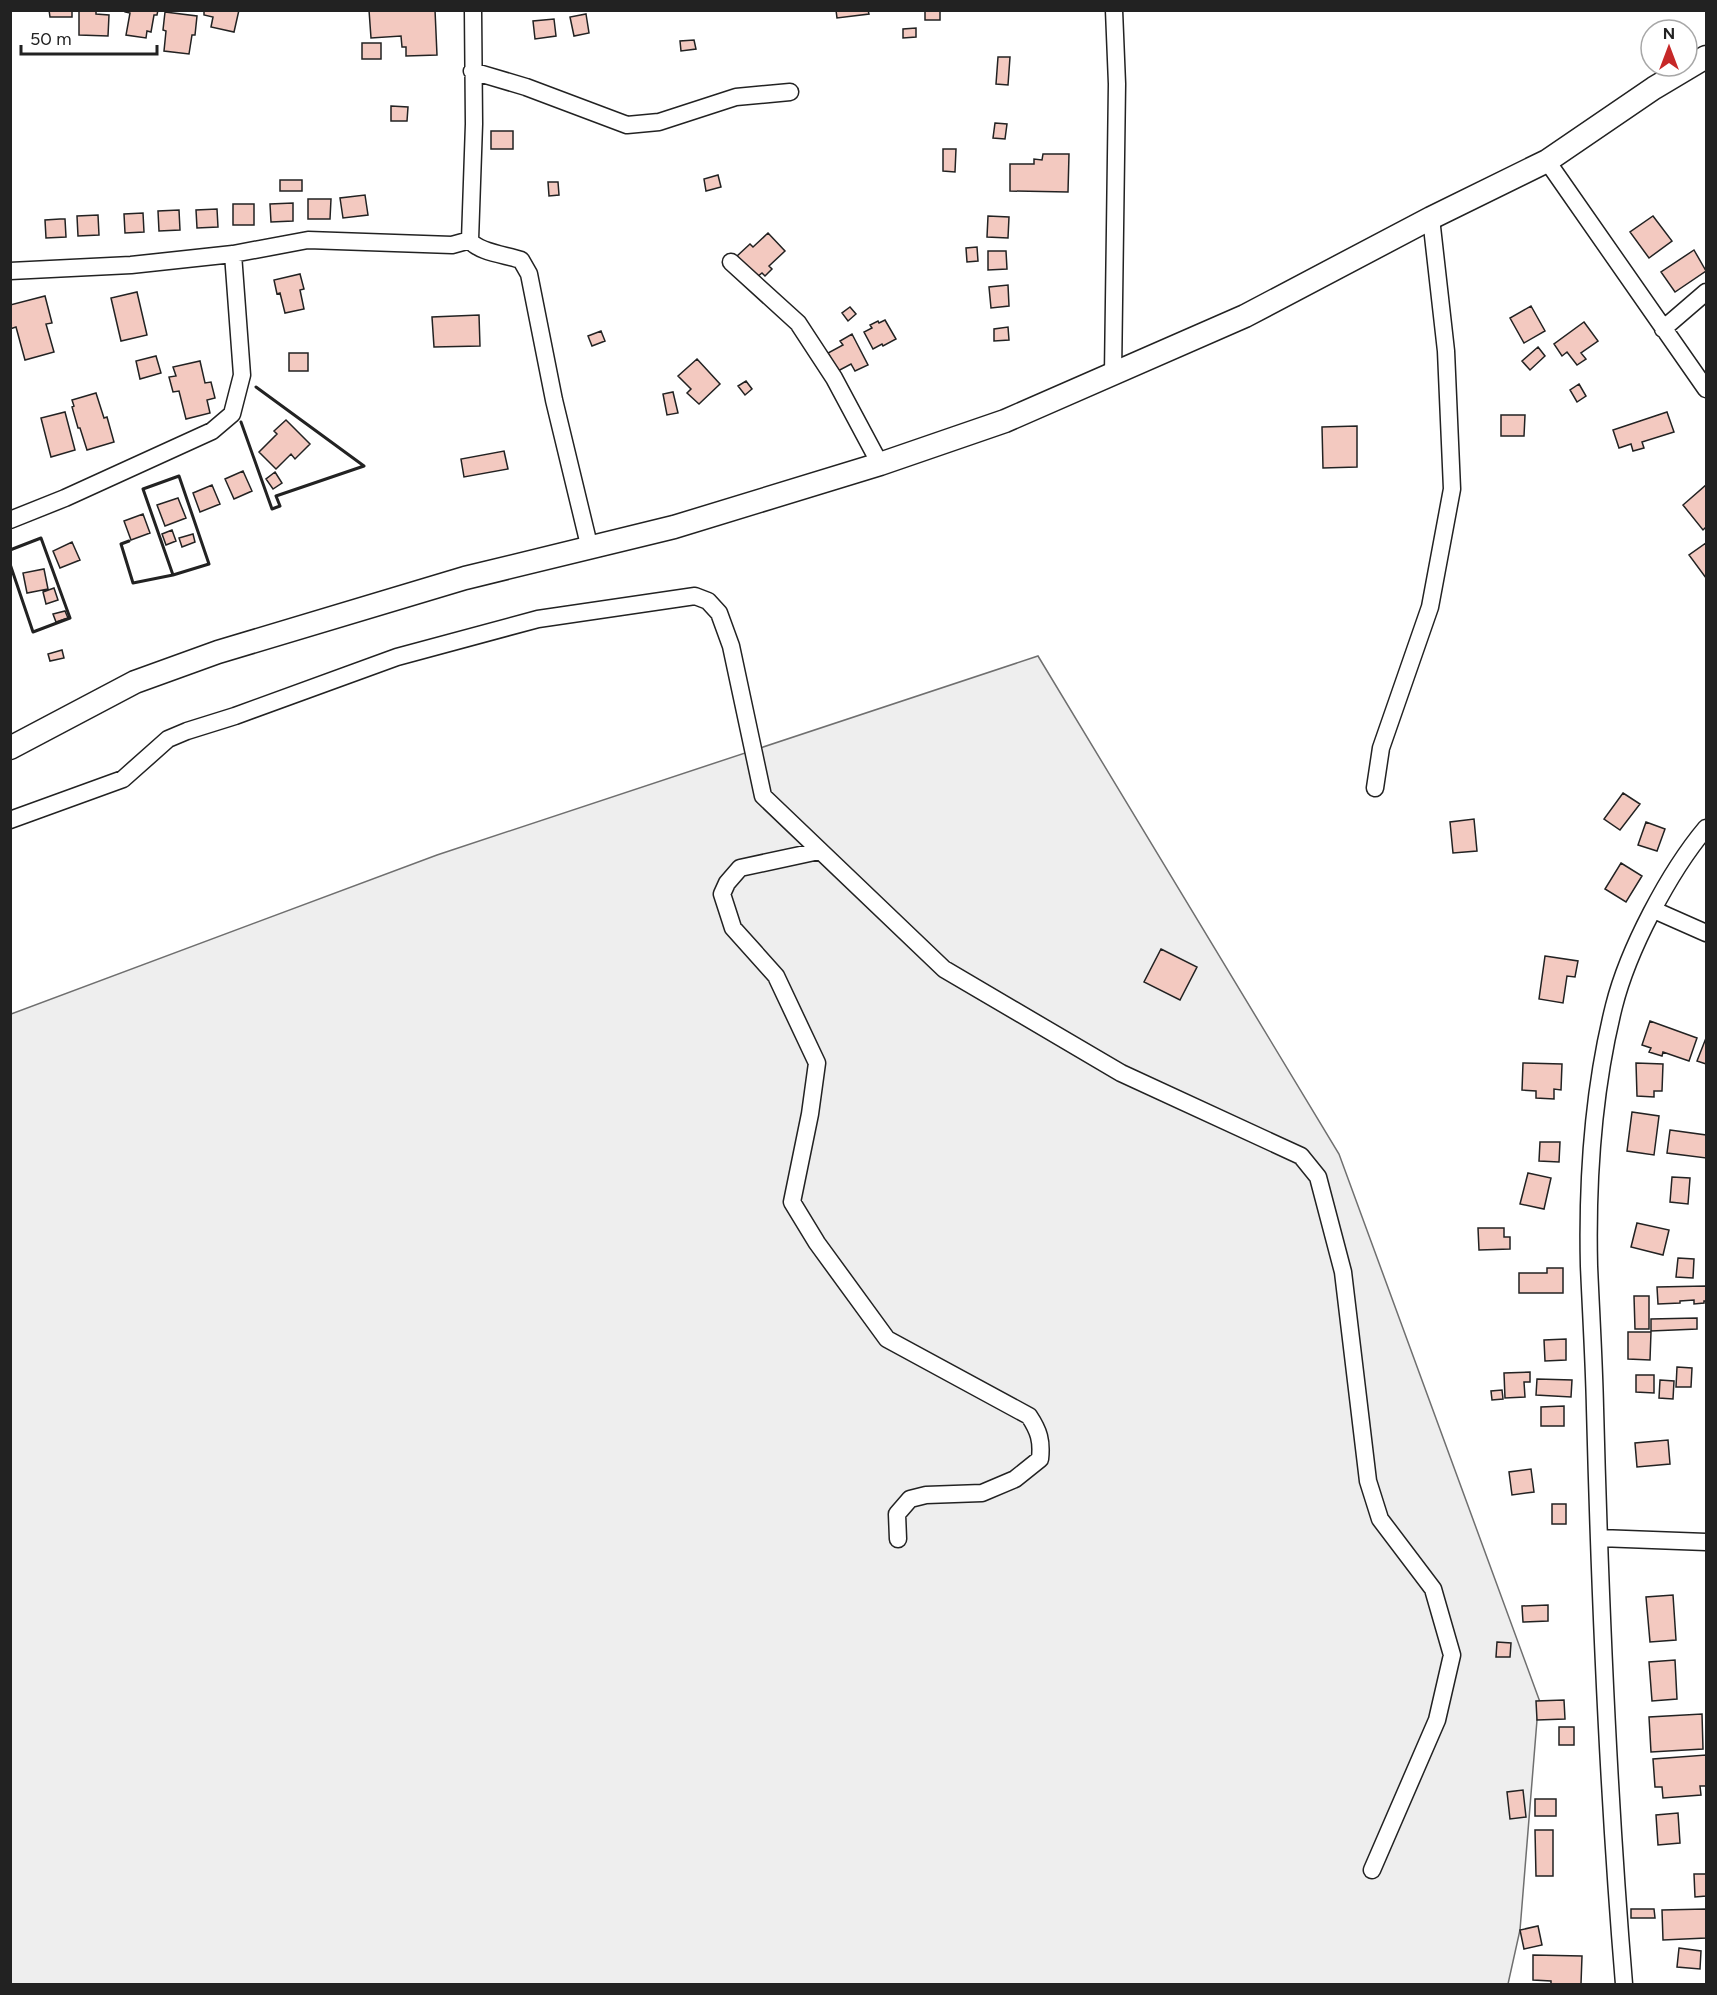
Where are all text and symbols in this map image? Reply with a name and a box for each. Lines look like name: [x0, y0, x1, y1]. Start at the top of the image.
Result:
scale bar: [21, 18, 158, 56]
north arrow: [1639, 18, 1699, 78]
text: N: [1663, 24, 1675, 43]
text: 50 m: [30, 28, 72, 50]

